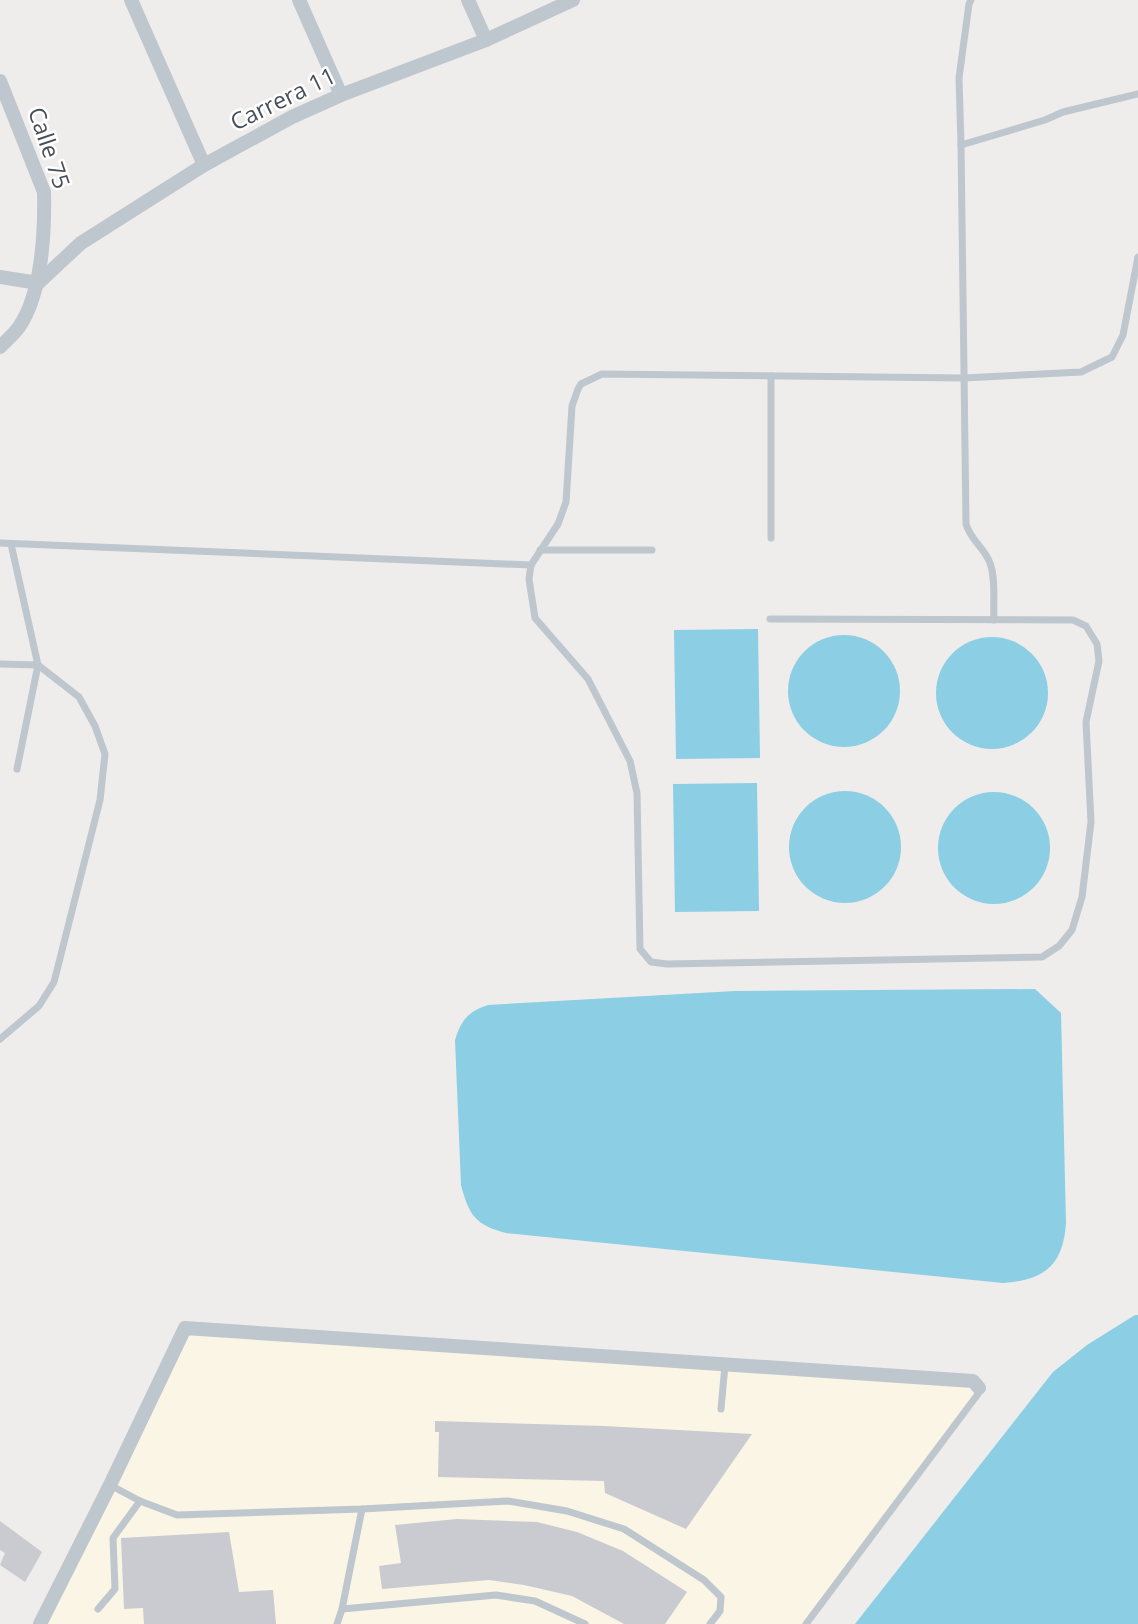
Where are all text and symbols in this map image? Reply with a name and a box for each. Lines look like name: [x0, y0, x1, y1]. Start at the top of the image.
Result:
street label: Carrera 11: [225, 59, 341, 137]
street label: Calle 75: [21, 103, 79, 193]

